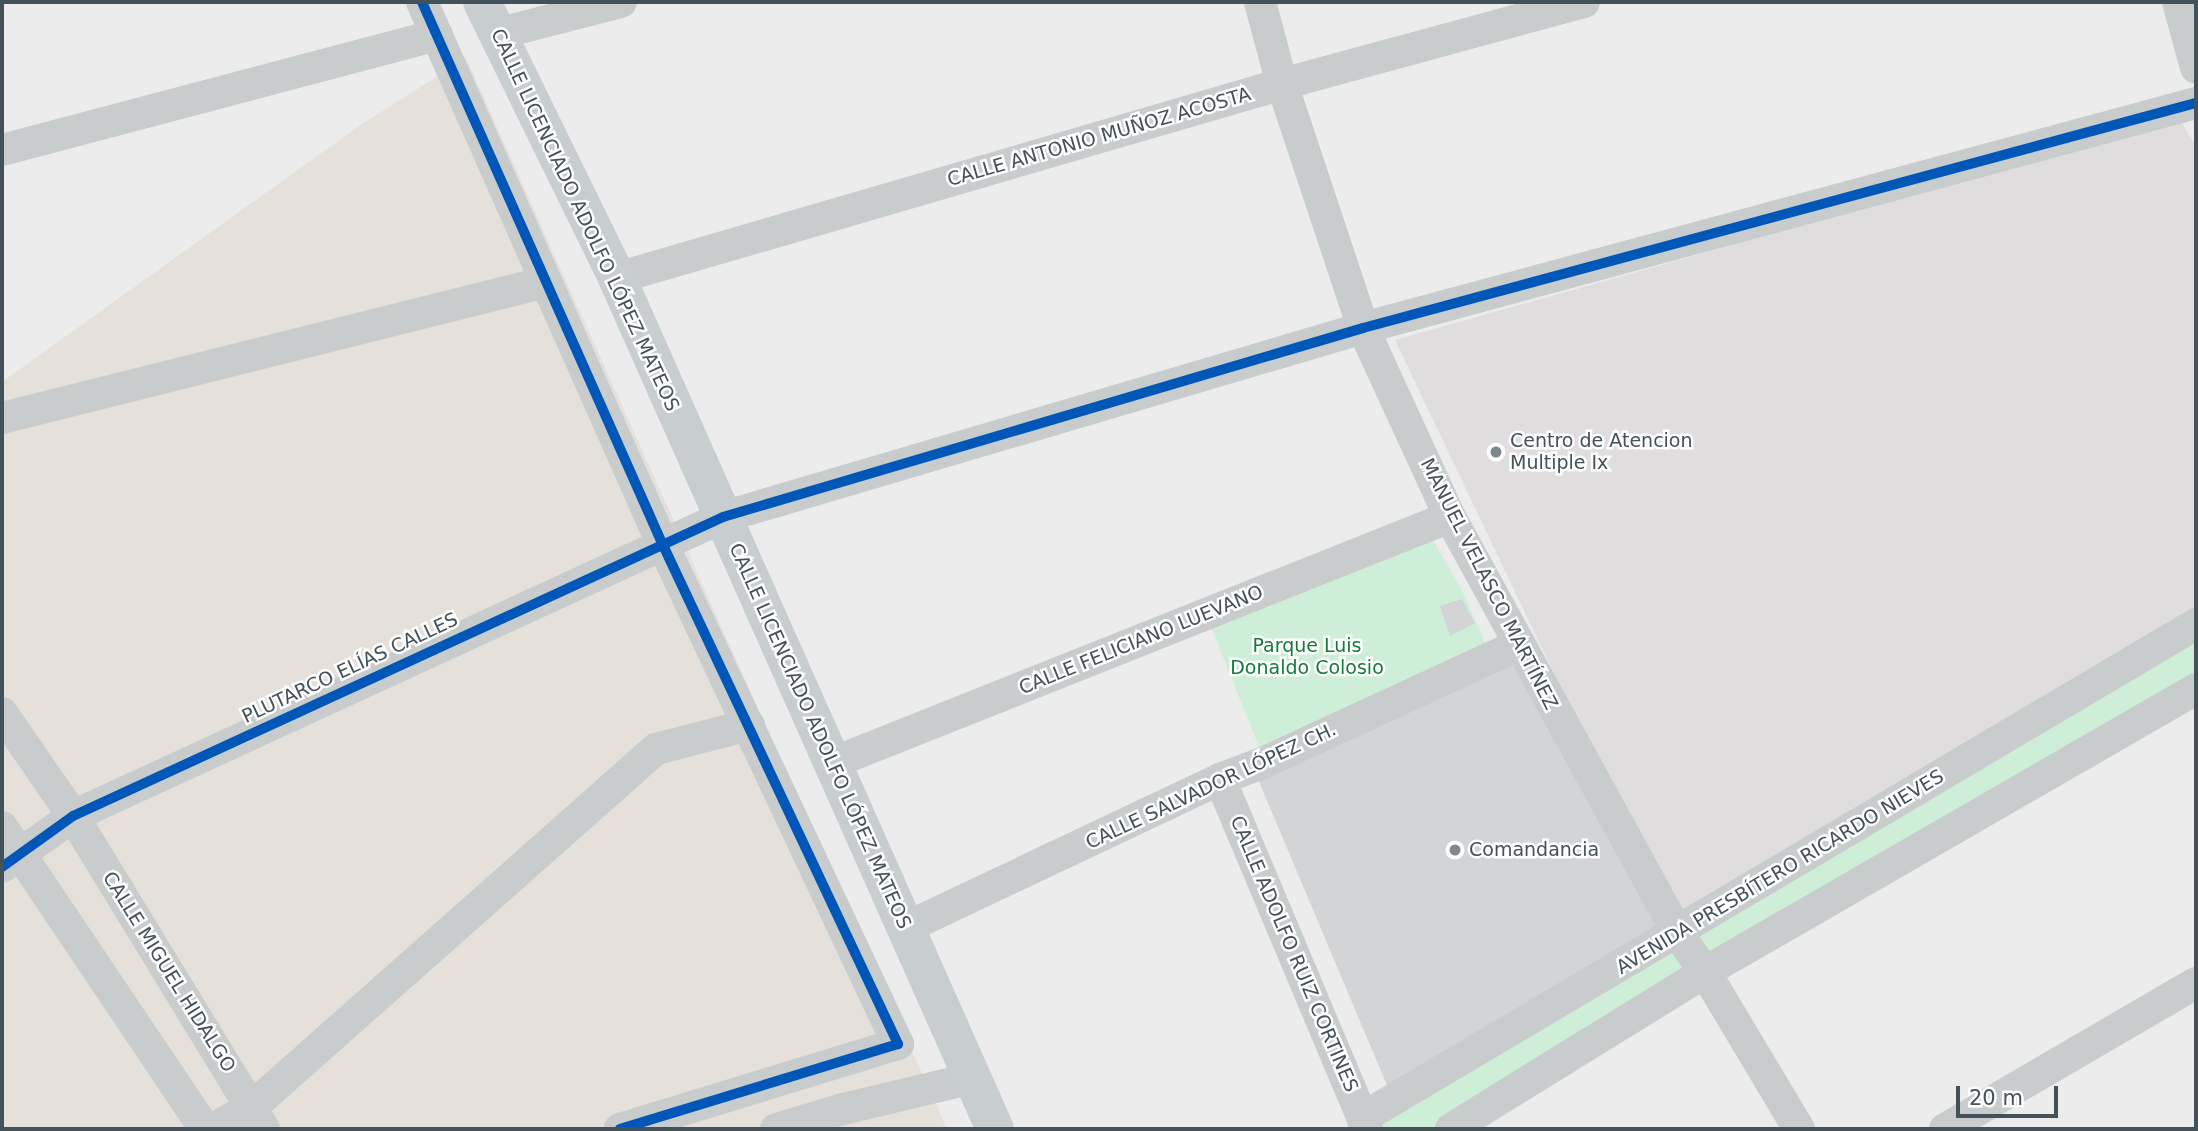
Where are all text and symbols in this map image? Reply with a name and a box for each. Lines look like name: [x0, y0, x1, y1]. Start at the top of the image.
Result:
street label: CALLE LICENCIADO ADOLFO LÓPEZ MATEOS: [486, 25, 684, 415]
street label: CALLE ANTONIO MUÑOZ ACOSTA: [945, 83, 1253, 191]
place label: Centro de Atencion Multiple Ix: [1510, 430, 1693, 474]
marker: Centro de Atencion Multiple Ix: [1488, 444, 1504, 460]
street label: MANUEL VELASCO MARTÍNEZ: [1415, 454, 1563, 714]
street label: CALLE LICENCIADO ADOLFO LÓPEZ MATEOS: [724, 540, 916, 932]
street label: CALLE FELICIANO LUEVANO: [1016, 581, 1266, 699]
street label: PLUTARCO ELÍAS CALLES: [238, 608, 462, 728]
park label: Parque Luis Donaldo Colosio: [1230, 635, 1384, 679]
street label: CALLE SALVADOR LÓPEZ CH.: [1082, 718, 1340, 854]
street label: AVENIDA PRESBÍTERO RICARDO NIEVES: [1612, 765, 1948, 979]
street label: CALLE ADOLFO RUIZ CORTINES: [1225, 812, 1363, 1096]
place label: Comandancia: [1469, 839, 1599, 861]
marker: Comandancia: [1447, 842, 1463, 858]
street label: CALLE MIGUEL HIDALGO: [98, 868, 240, 1076]
scale bar: [1960, 1072, 2062, 1116]
text: 20 m: [1969, 1086, 2023, 1110]

